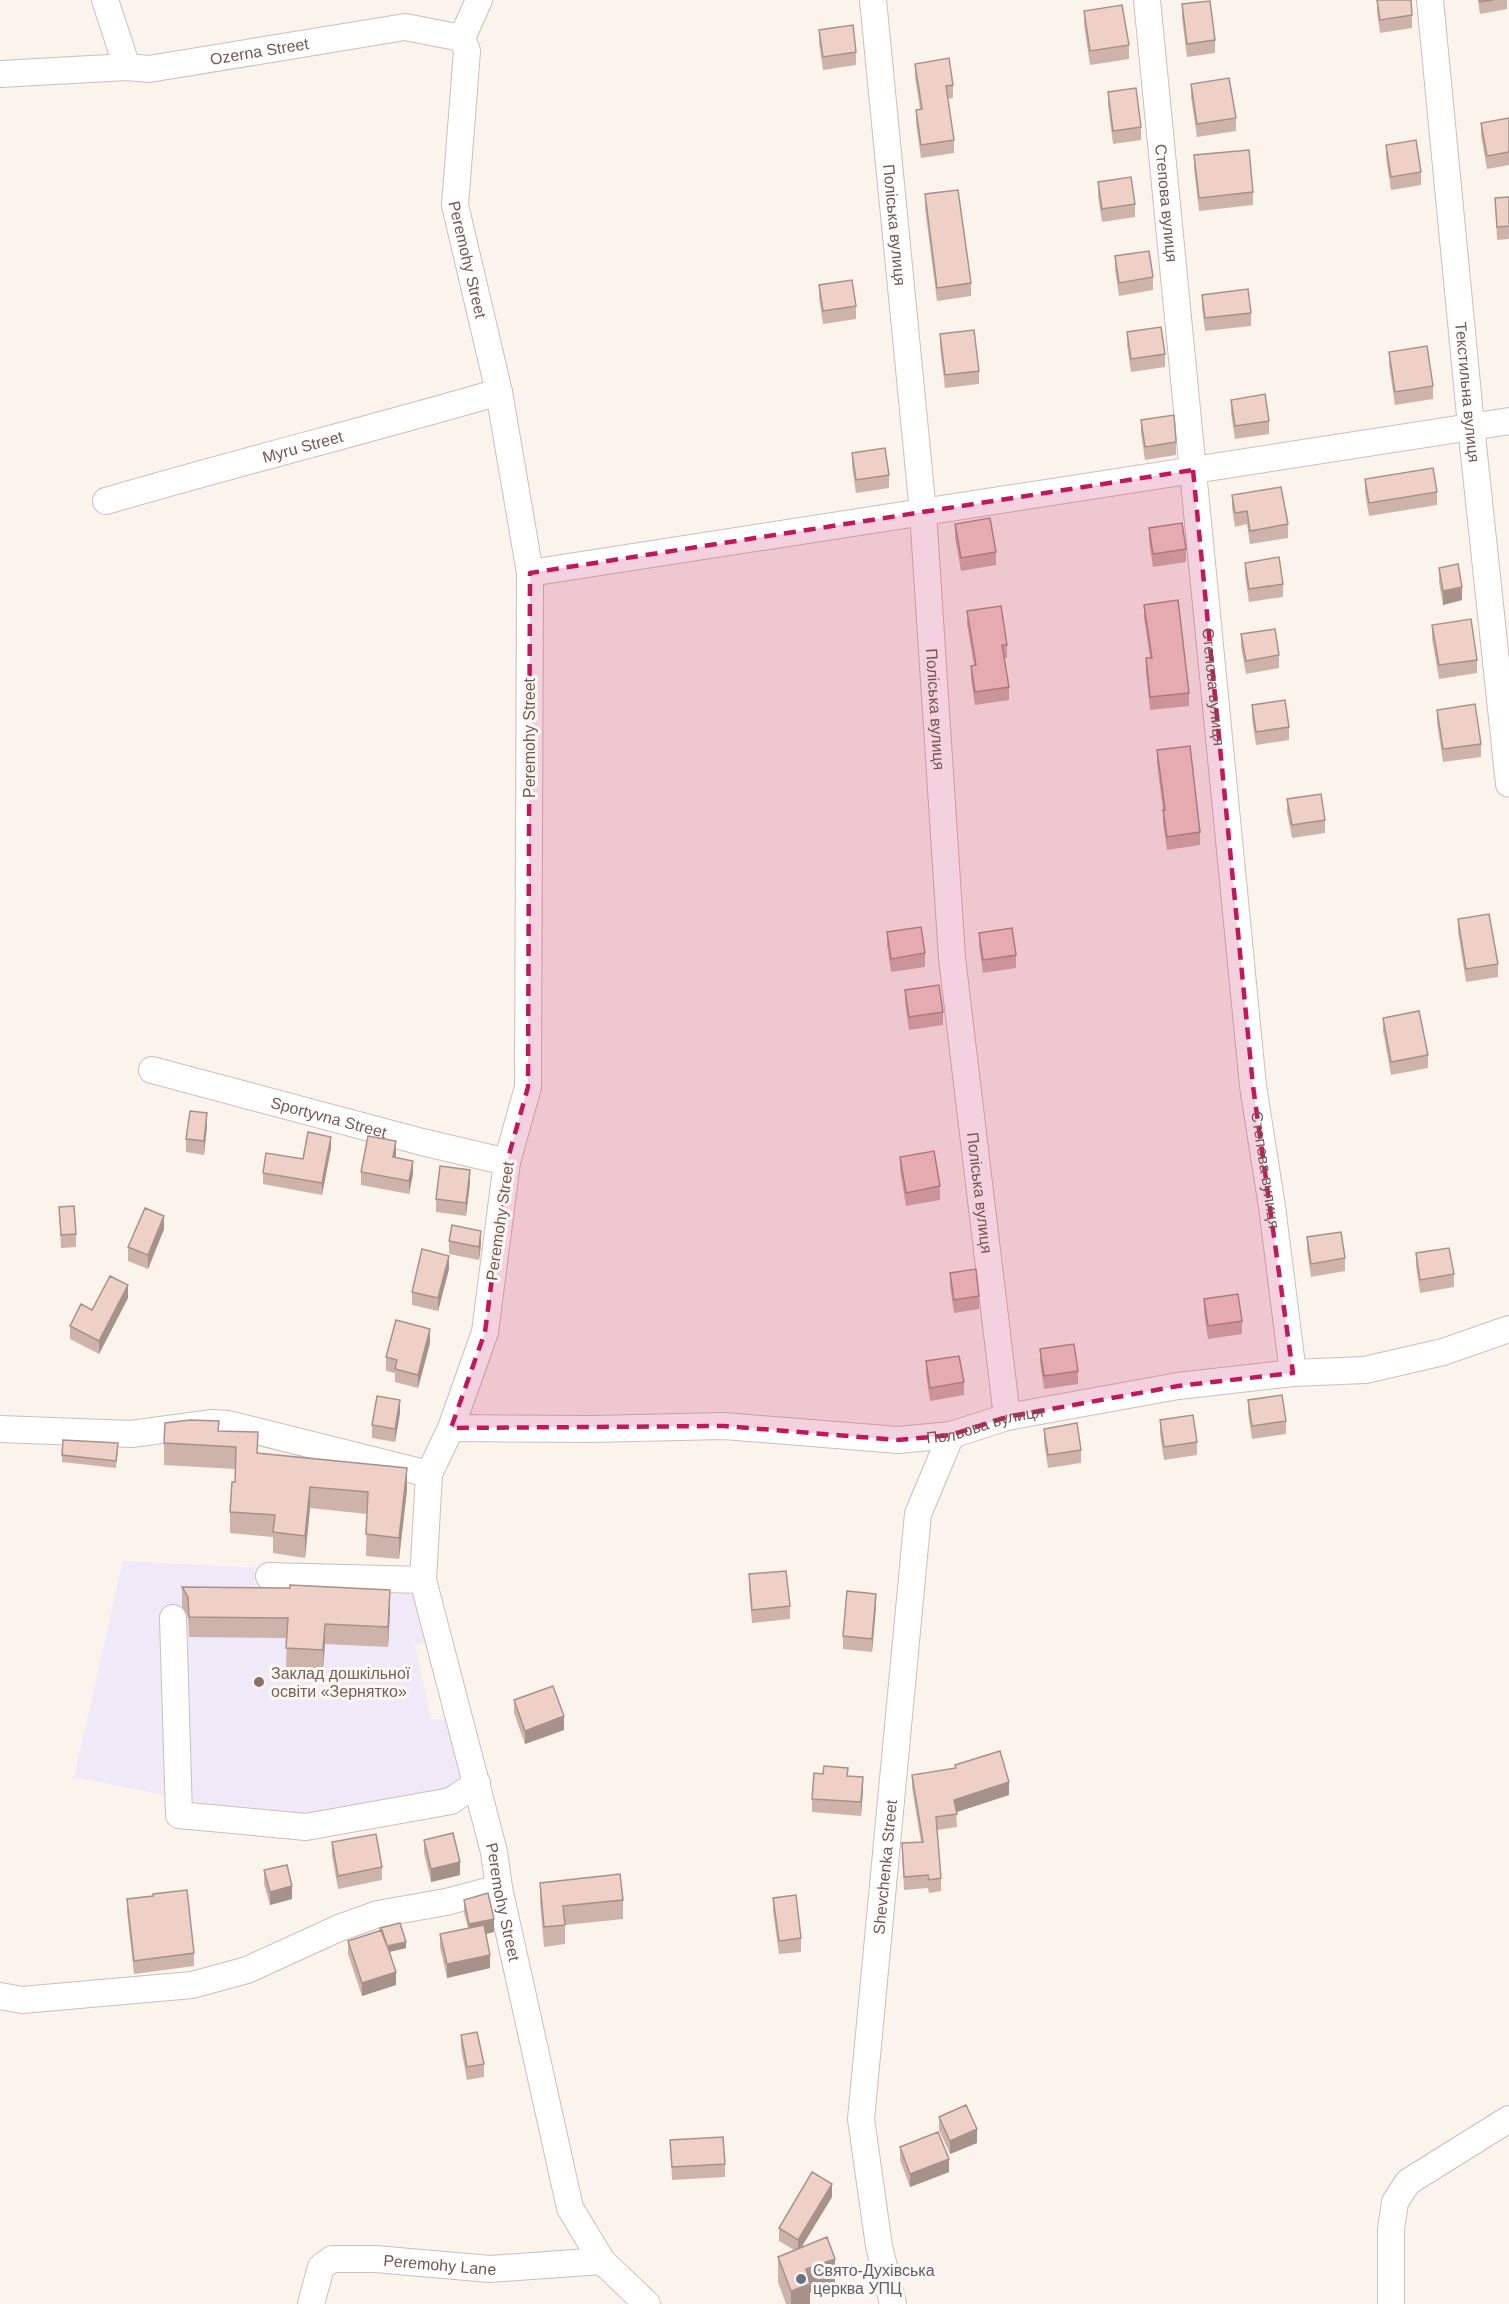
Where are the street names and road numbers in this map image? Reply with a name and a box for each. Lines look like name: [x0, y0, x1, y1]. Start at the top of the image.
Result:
street label: Ozerna Street: [209, 34, 310, 67]
street label: Степова вулиця: [1153, 143, 1181, 263]
street label: Поліська вулиця: [881, 163, 909, 286]
street label: Peremohy Street: [446, 199, 490, 320]
street label: Текстильна вулиця: [1453, 321, 1483, 463]
street label: Myru Street: [260, 427, 345, 465]
street label: Степова вулиця: [1200, 627, 1228, 747]
street label: Поліська вулиця: [923, 648, 948, 771]
street label: Peremohy Street: [521, 677, 538, 798]
street label: Sportyvna Street: [269, 1094, 389, 1141]
street label: Степова вулиця: [1249, 1110, 1283, 1230]
street label: Поліська вулиця: [964, 1131, 996, 1254]
street label: Peremohy Street: [483, 1160, 517, 1282]
street label: Польова вулиця: [925, 1402, 1044, 1446]
street label: Shevchenka Street: [870, 1798, 900, 1935]
street label: Peremohy Street: [483, 1841, 524, 1963]
street label: Peremohy Lane: [383, 2251, 497, 2278]

